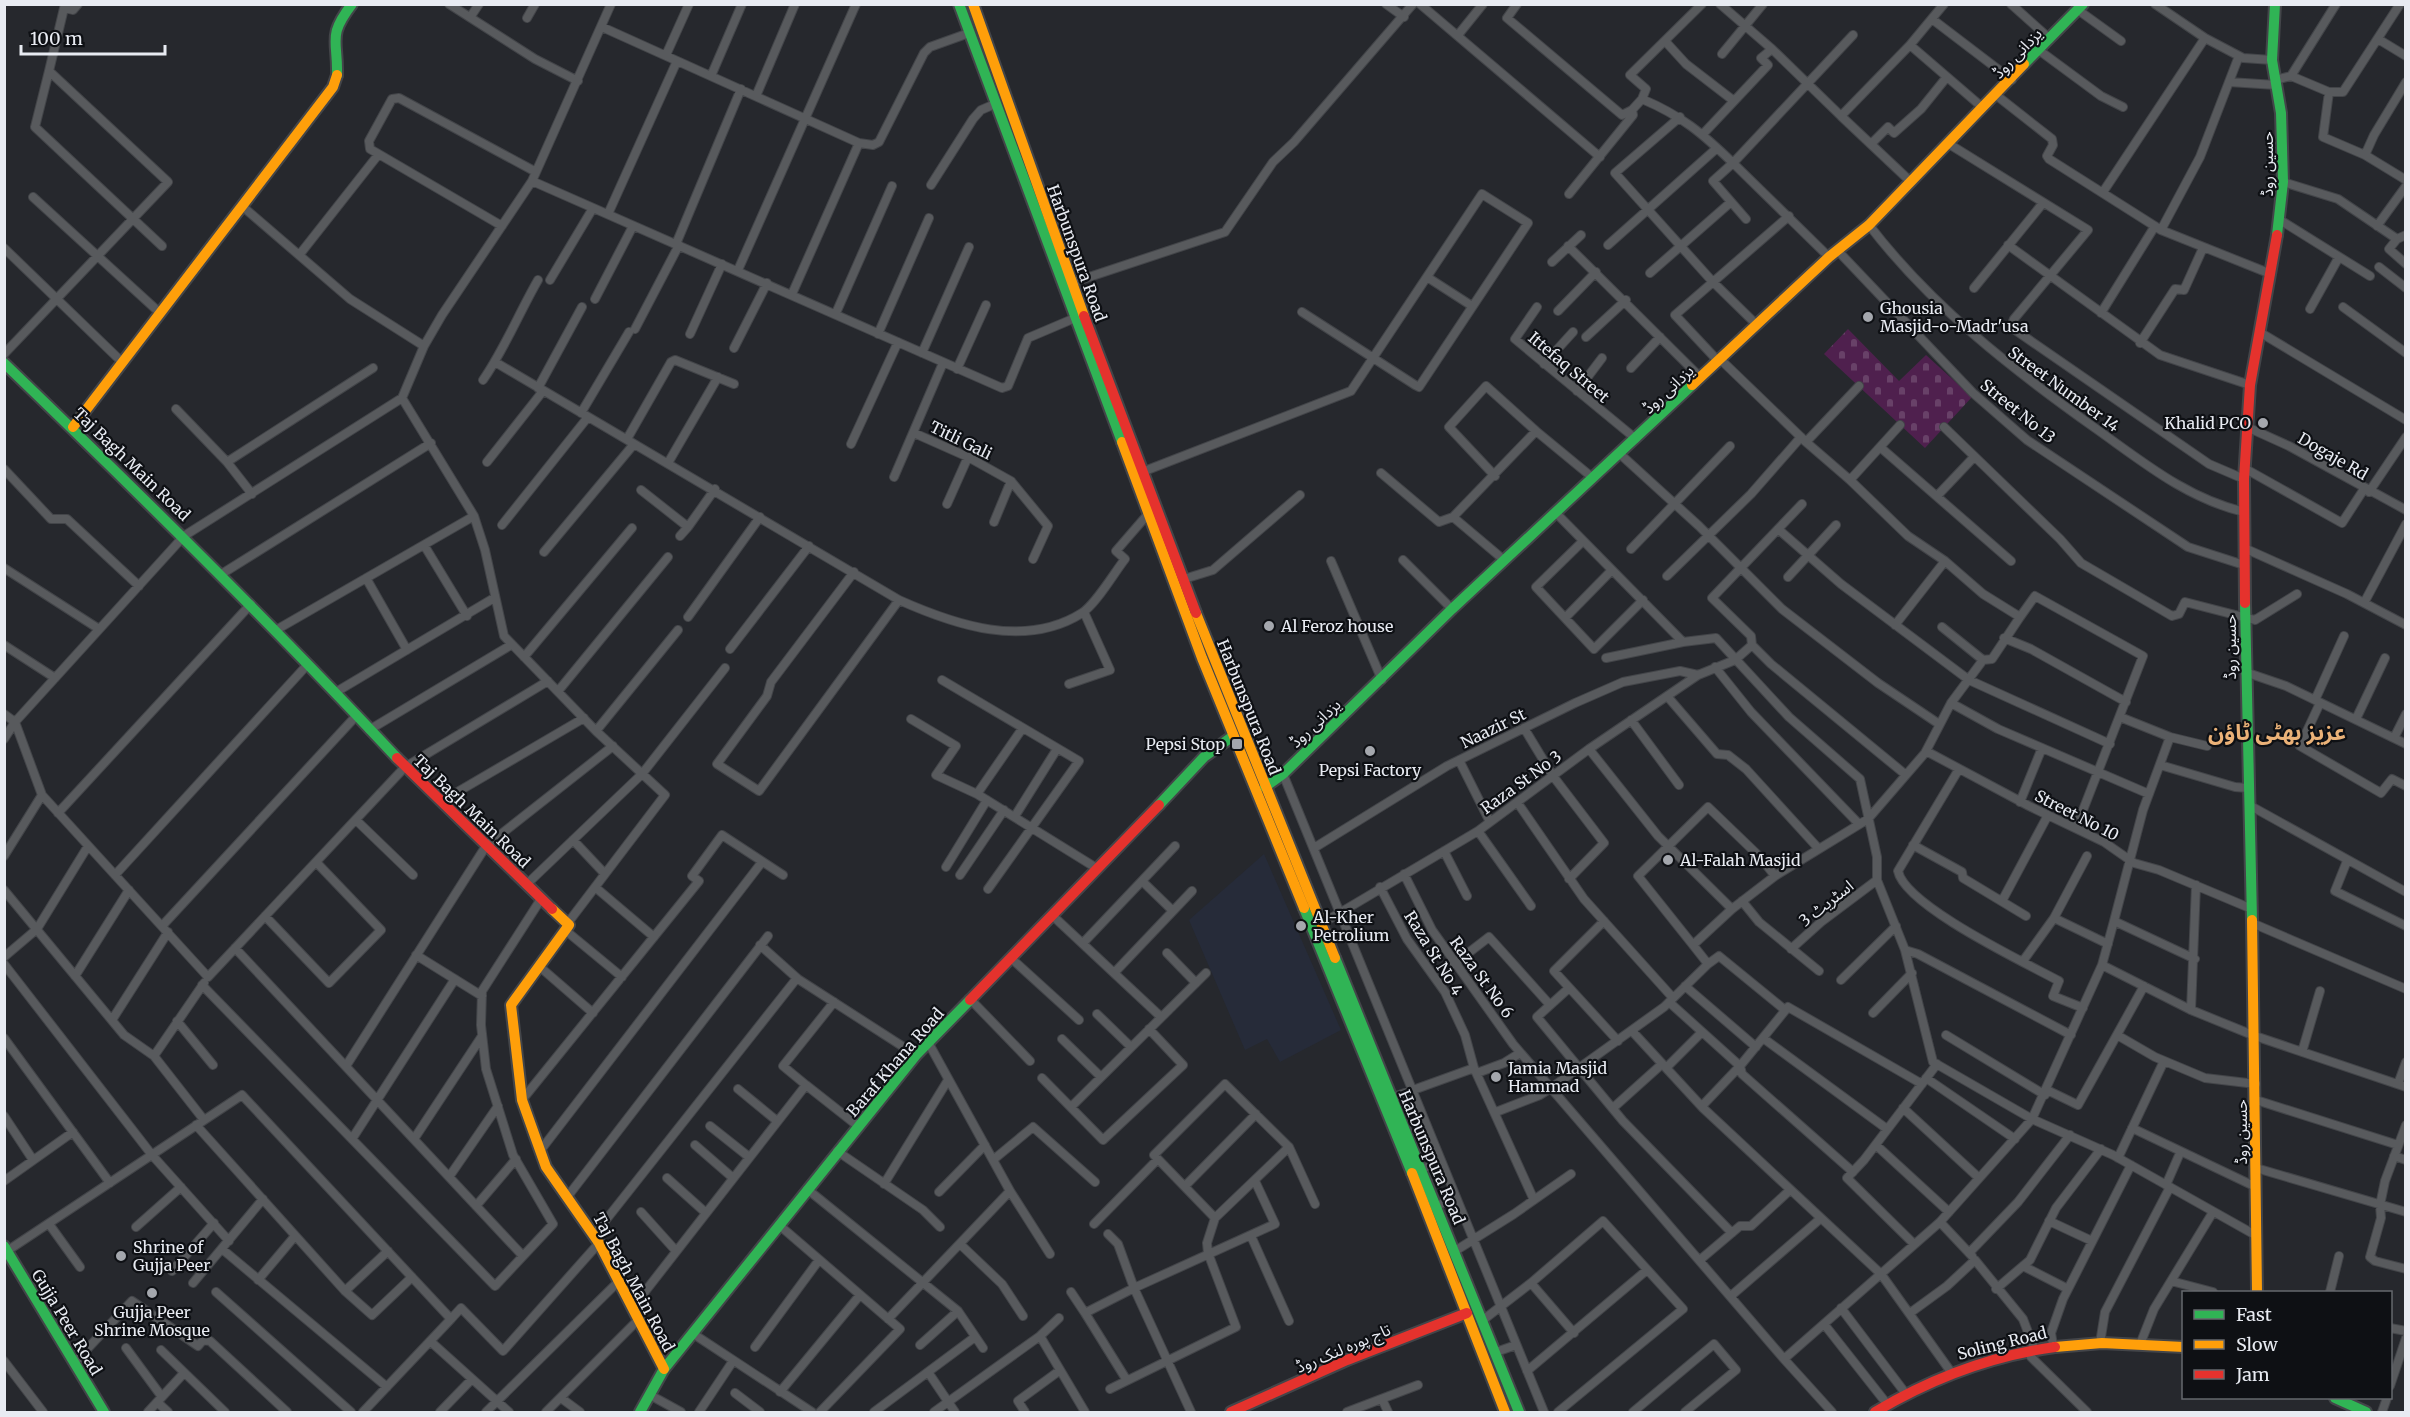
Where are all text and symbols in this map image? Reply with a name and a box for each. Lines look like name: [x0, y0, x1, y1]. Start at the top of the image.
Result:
scale bar: [21, 18, 165, 56]
street label: یزدانی روڈ: [1988, 24, 2046, 82]
text: 100 m: [30, 27, 83, 50]
street label: حسین روڈ: [2257, 131, 2277, 197]
street label: Harbunspura Road: [1043, 182, 1111, 325]
place label: Ghousia Masjid-o-Madr'usa: [1880, 298, 2029, 336]
marker: Ghousia Masjid-o-Madr'usa: [1861, 310, 1875, 324]
street label: Ittefaq Street: [1524, 327, 1614, 407]
street label: Street Number 14: [2004, 342, 2124, 436]
street label: یزدانی روڈ: [1638, 360, 1698, 418]
street label: Street No 13: [1976, 375, 2060, 447]
street label: Taj Bagh Main Road: [69, 403, 195, 525]
place label: Khalid PCO: [2164, 413, 2251, 433]
street label: Titli Gali: [927, 416, 995, 464]
marker: Khalid PCO: [2256, 416, 2270, 430]
street label: Dogaje Rd: [2294, 428, 2372, 484]
street label: حسین روڈ: [2220, 614, 2240, 680]
place label: Al Feroz house: [1280, 616, 1393, 636]
marker: Al Feroz house: [1262, 619, 1276, 633]
street label: Harbunspura Road: [1213, 636, 1285, 778]
street label: یزدانی روڈ: [1285, 694, 1345, 752]
street label: Naazir St: [1457, 703, 1530, 752]
district label: عزیز بھٹی ٹاؤن: [2208, 718, 2346, 746]
place label: Pepsi Stop: [1146, 734, 1225, 754]
marker: Pepsi Stop: [1230, 737, 1244, 751]
marker: Pepsi Factory: [1363, 744, 1377, 758]
street label: Raza St No 3: [1477, 746, 1565, 818]
street label: Taj Bagh Main Road: [409, 750, 535, 872]
place label: Pepsi Factory: [1319, 760, 1422, 780]
street label: Street No 10: [2032, 785, 2122, 845]
place label: Al-Falah Masjid: [1679, 850, 1801, 870]
marker: Al-Falah Masjid: [1661, 853, 1675, 867]
street label: اسٹریٹ 3: [1795, 876, 1857, 930]
place label: Al-Kher Petrolium: [1312, 907, 1390, 945]
street label: Raza St No 4: [1400, 907, 1468, 999]
marker: Al-Kher Petrolium: [1294, 919, 1308, 933]
street label: Raza St No 6: [1446, 932, 1518, 1022]
street label: Baraf Khana Road: [842, 1003, 948, 1121]
place label: Jamia Masjid Hammad: [1507, 1058, 1607, 1096]
marker: Jamia Masjid Hammad: [1489, 1070, 1503, 1084]
street label: Harbunspura Road: [1395, 1087, 1470, 1228]
street label: حسین روڈ: [2231, 1099, 2251, 1165]
street label: Taj Bagh Main Road: [589, 1209, 679, 1355]
place label: Shrine of Gujja Peer: [133, 1237, 210, 1275]
marker: Shrine of Gujja Peer: [114, 1249, 128, 1263]
street label: Gujja Peer Road: [28, 1265, 107, 1379]
marker: Gujja Peer Shrine Mosque: [145, 1286, 159, 1300]
legend: [2182, 1291, 2392, 1399]
place label: Gujja Peer Shrine Mosque: [94, 1302, 210, 1340]
text: Fast: [2236, 1303, 2272, 1326]
street label: تاج پورہ لنک روڈ: [1293, 1319, 1395, 1380]
street label: Soling Road: [1955, 1322, 2049, 1364]
text: Slow: [2236, 1333, 2279, 1356]
text: Jam: [2235, 1363, 2270, 1386]

